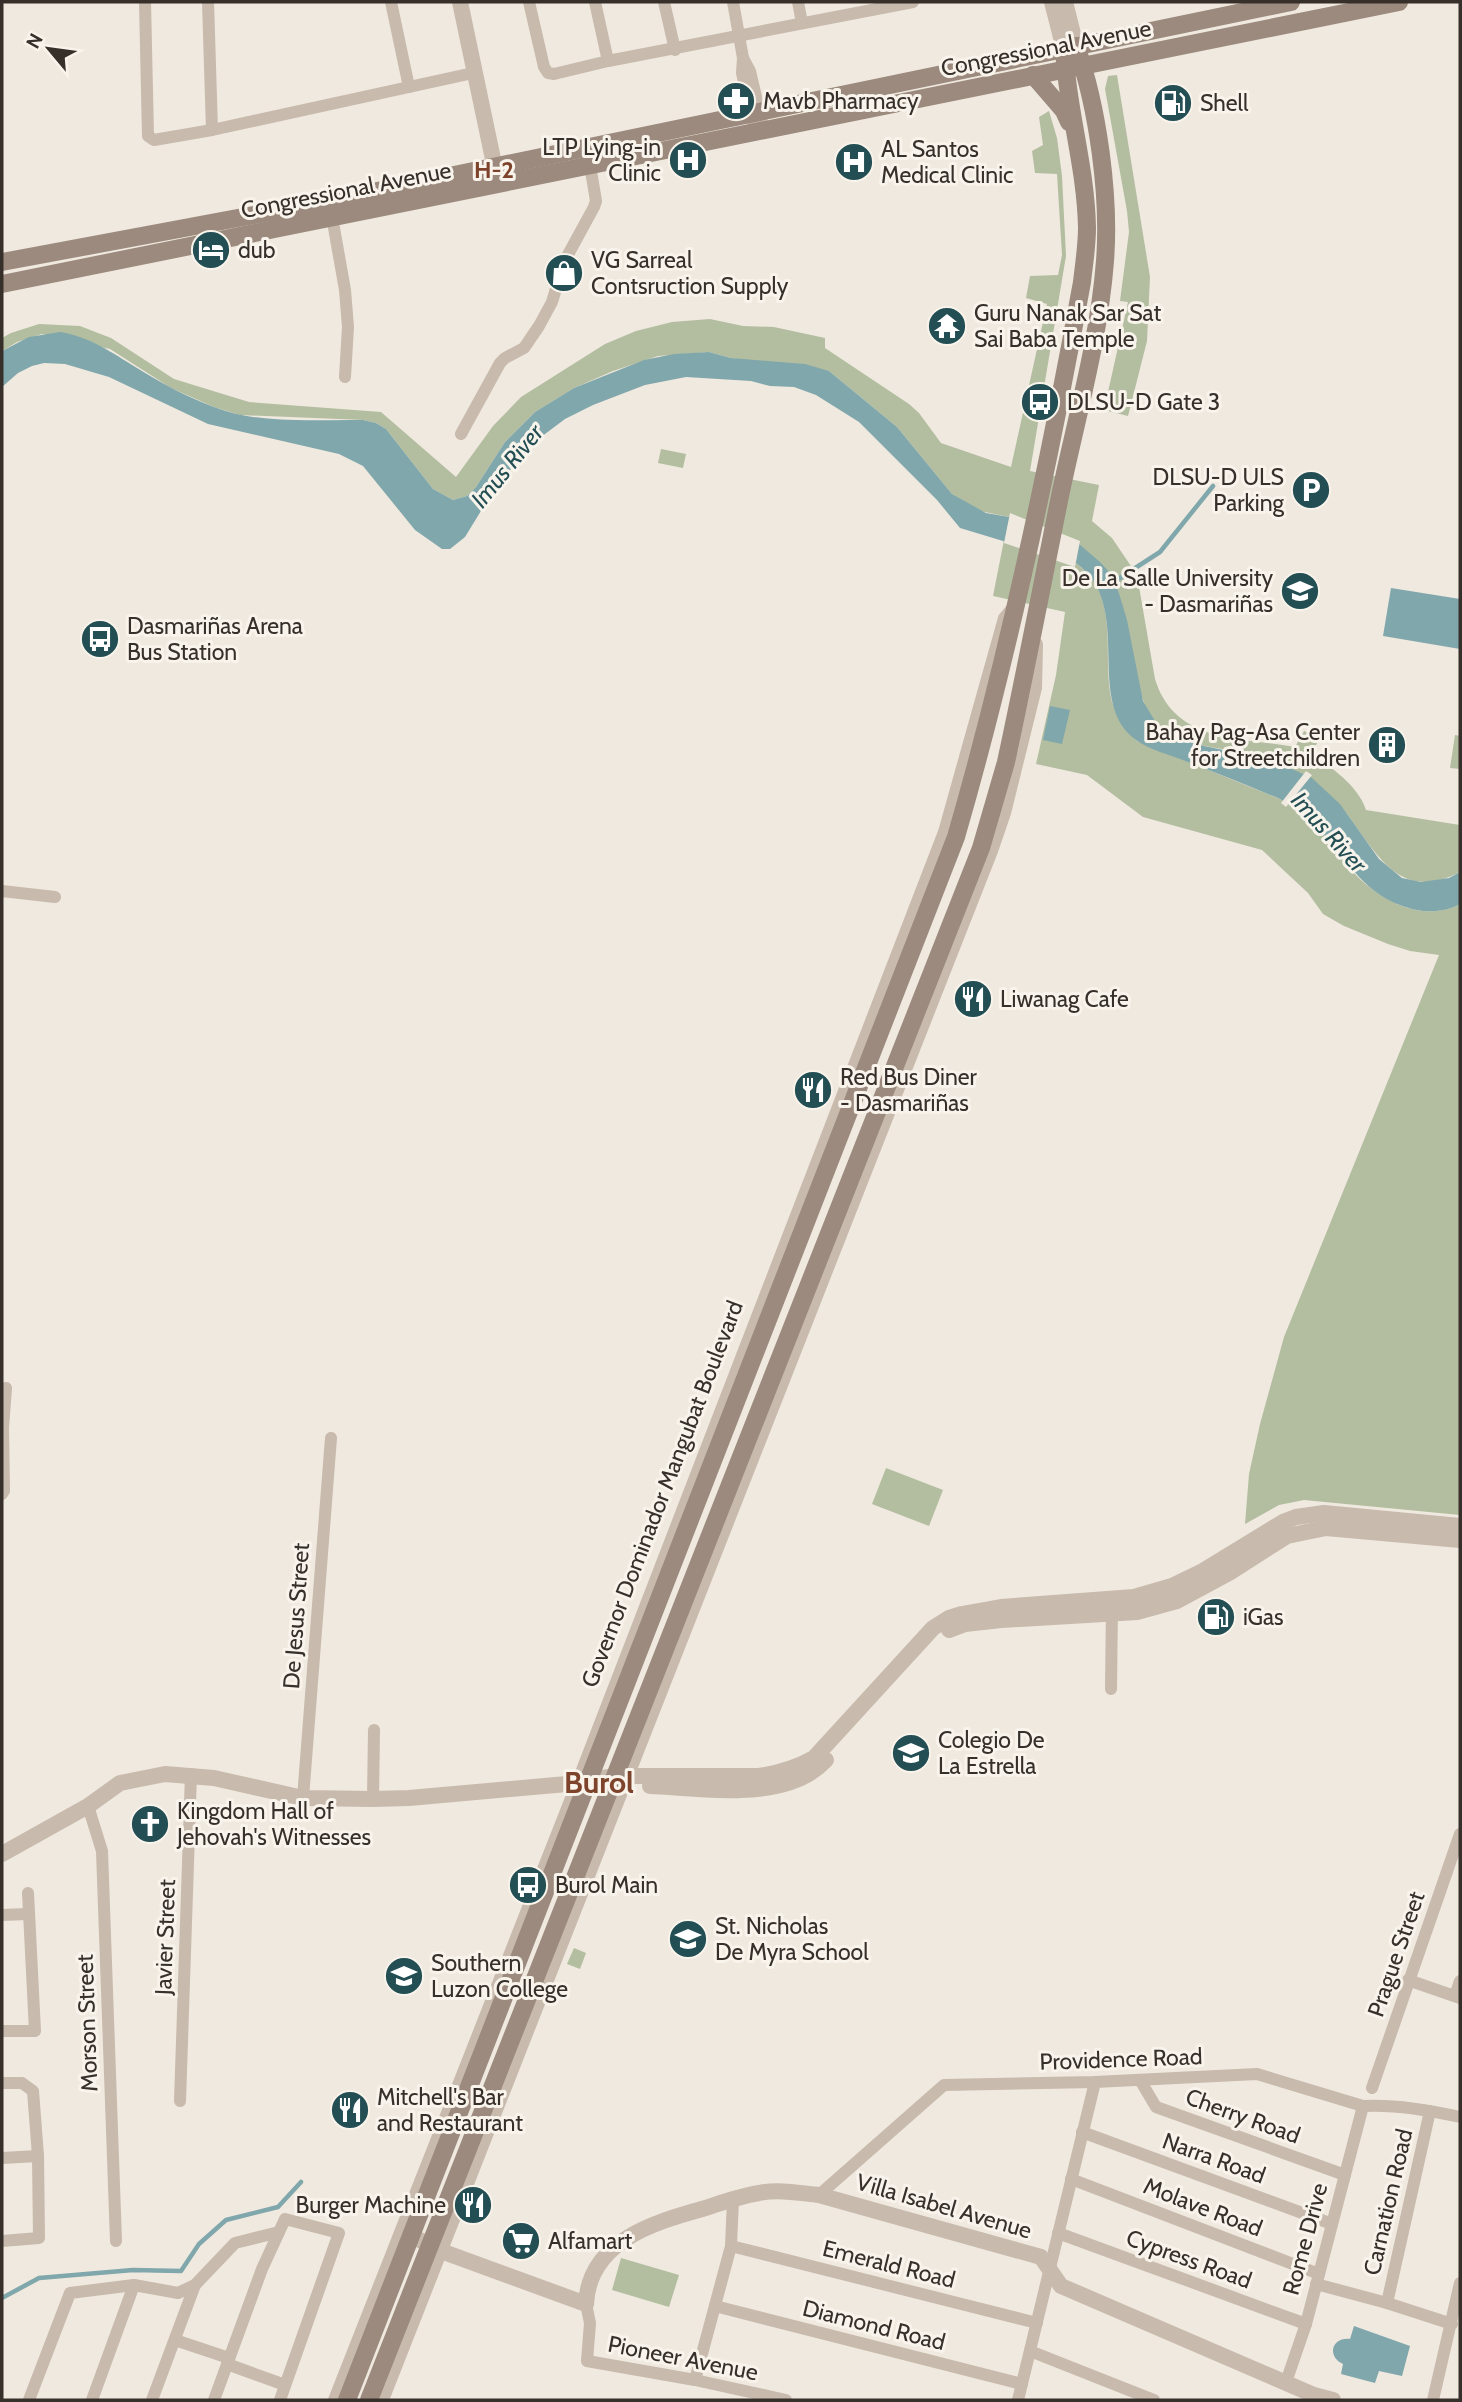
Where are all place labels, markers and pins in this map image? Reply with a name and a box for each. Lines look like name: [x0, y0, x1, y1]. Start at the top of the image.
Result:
pharmacy icon: Mavb Pharmacy: [715, 80, 757, 122]
fuel station icon: Shell: [1152, 82, 1194, 124]
place label: Mavb Pharmacy: [763, 87, 919, 115]
place label: Shell: [1200, 89, 1249, 117]
place label: LTP Lying-in Clinic: [542, 133, 661, 187]
place label: AL Santos Medical Clinic: [881, 135, 1014, 189]
hospital icon: LTP Lying-in Clinic: [667, 139, 709, 181]
hospital icon: AL Santos Medical Clinic: [833, 141, 875, 183]
hotel icon: dub: [190, 229, 232, 271]
place label: dub: [238, 236, 276, 264]
place label: VG Sarreal Contsruction Supply: [591, 246, 789, 300]
shop icon: VG Sarreal Contsruction Supply: [543, 252, 585, 294]
place label: Guru Nanak Sar Sat Sai Baba Temple: [974, 299, 1161, 353]
temple icon: Guru Nanak Sar Sat Sai Baba Temple: [926, 305, 968, 347]
bus stop icon: DLSU-D Gate 3: [1019, 381, 1061, 423]
place label: DLSU-D Gate 3: [1067, 388, 1220, 416]
place label: DLSU-D ULS Parking: [1152, 463, 1285, 517]
parking icon: DLSU-D ULS Parking: [1290, 469, 1332, 511]
place label: De La Salle University - Dasmariñas: [1062, 564, 1273, 618]
school or university icon: De La Salle University - Dasmariñas: [1279, 570, 1321, 612]
place label: Dasmariñas Arena Bus Station: [127, 612, 303, 666]
bus stop icon: Dasmariñas Arena Bus Station: [79, 618, 121, 660]
place label: Bahay Pag-Asa Center for Streetchildren: [1145, 718, 1361, 772]
building icon: Bahay Pag-Asa Center for Streetchildren: [1366, 724, 1408, 766]
restaurant icon: Liwanag Cafe: [952, 978, 994, 1020]
place label: Liwanag Cafe: [1000, 985, 1129, 1013]
place label: Red Bus Diner - Dasmariñas: [840, 1063, 978, 1117]
restaurant icon: Red Bus Diner - Dasmariñas: [792, 1069, 834, 1111]
fuel station icon: iGas: [1195, 1596, 1237, 1638]
place label: iGas: [1243, 1603, 1284, 1631]
place label: Colegio De La Estrella: [938, 1726, 1045, 1780]
school or university icon: Colegio De La Estrella: [890, 1732, 932, 1774]
place label: Kingdom Hall of Jehovah's Witnesses: [176, 1797, 371, 1851]
church icon: Kingdom Hall of Jehovah's Witnesses: [129, 1803, 171, 1845]
bus stop icon: Burol Main: [507, 1864, 549, 1906]
place label: Burol Main: [555, 1871, 658, 1899]
place label: St. Nicholas De Myra School: [715, 1912, 869, 1966]
school or university icon: St. Nicholas De Myra School: [667, 1918, 709, 1960]
place label: Southern Luzon College: [431, 1949, 568, 2003]
school or university icon: Southern Luzon College: [383, 1955, 425, 1997]
place label: Mitchell's Bar and Restaurant: [377, 2083, 523, 2137]
restaurant icon: Mitchell's Bar and Restaurant: [329, 2089, 371, 2131]
restaurant icon: Burger Machine: [452, 2184, 494, 2226]
place label: Burger Machine: [296, 2191, 446, 2219]
supermarket icon: Alfamart: [500, 2220, 542, 2262]
place label: Alfamart: [548, 2227, 632, 2255]

